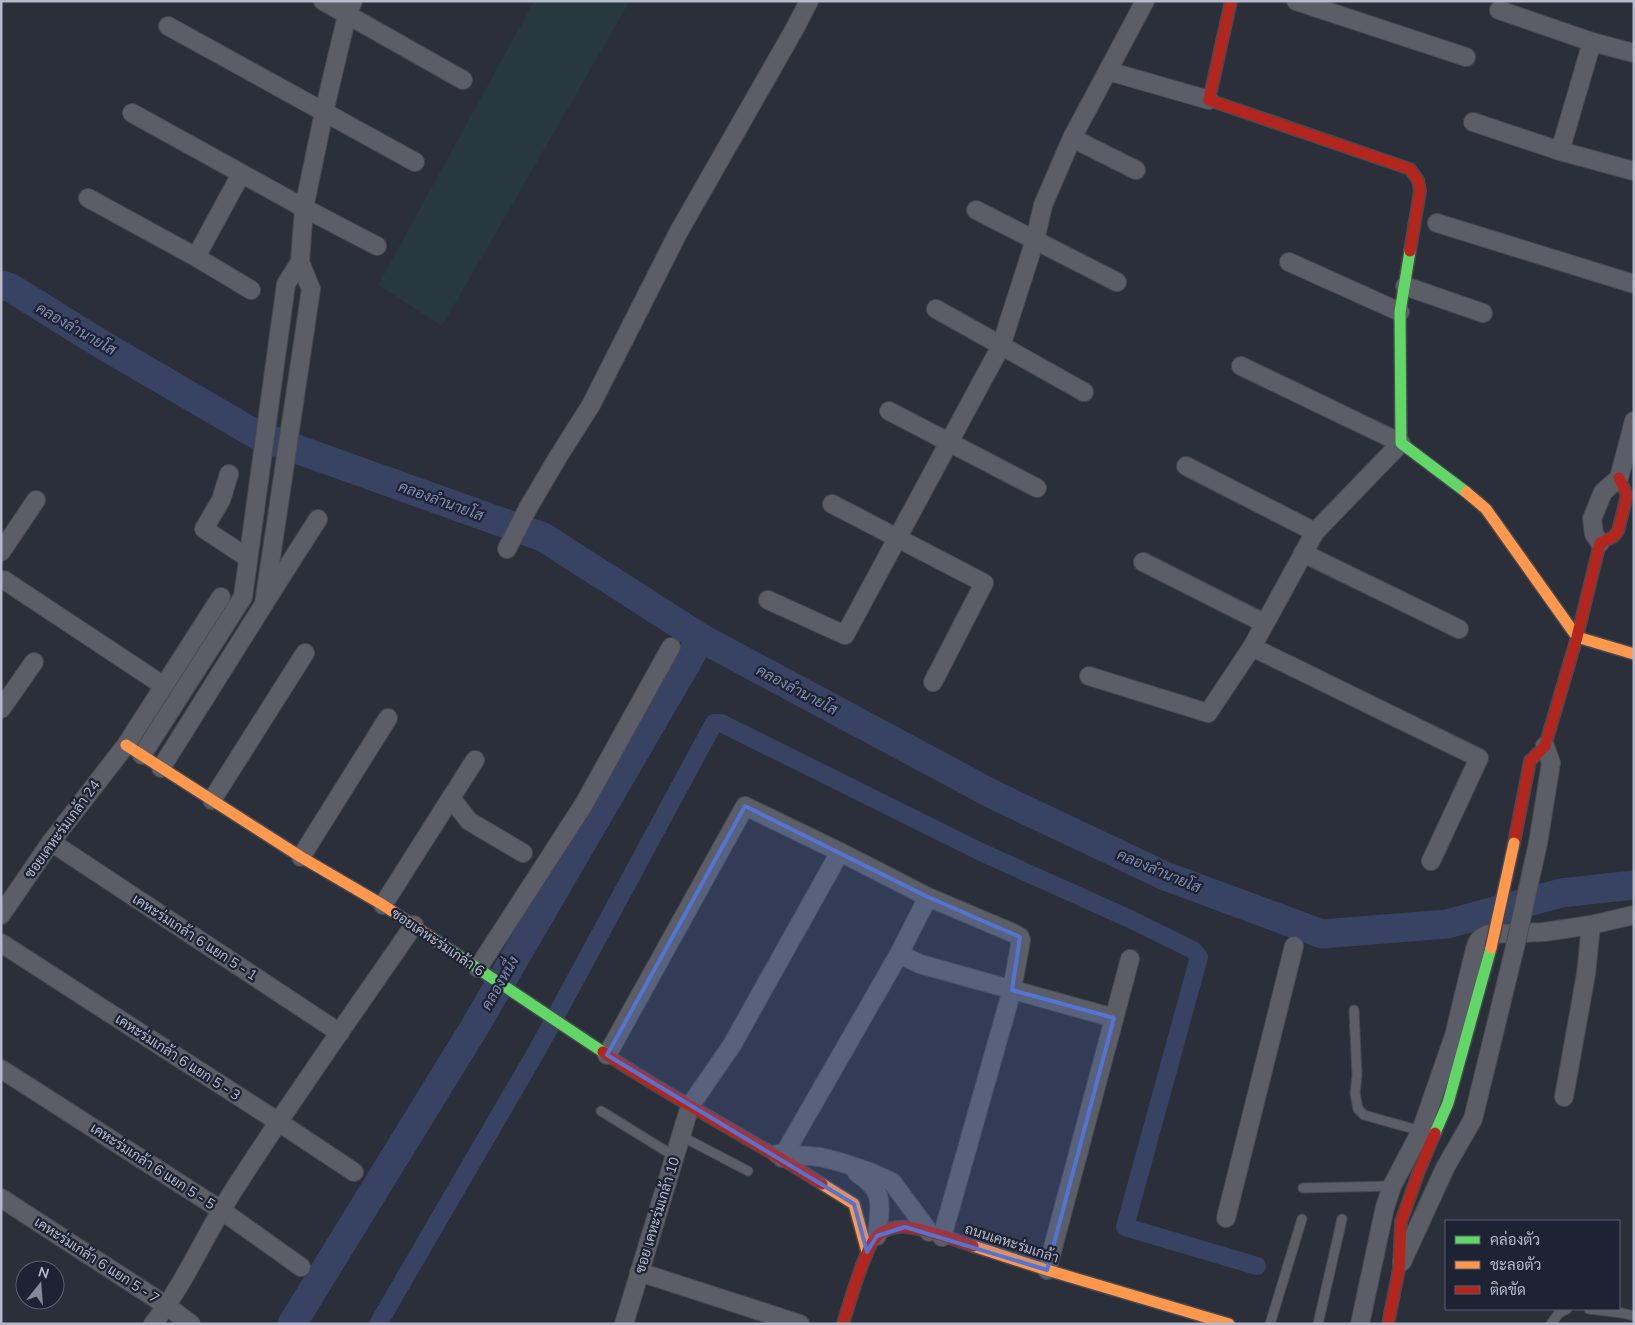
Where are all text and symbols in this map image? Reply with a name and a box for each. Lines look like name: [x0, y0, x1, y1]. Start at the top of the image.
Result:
water label: คลองลำนายโส: [33, 298, 121, 360]
water label: คลองลำนายโส: [396, 476, 488, 525]
water label: คลองลำนายโส: [753, 660, 842, 719]
street label: ซอยเคหะร่มเกล้า 24: [20, 776, 104, 882]
water label: คลองลำนายโส: [1114, 844, 1205, 897]
street label: เคหะร่มเกล้า 6 แยก 5 - 1: [129, 890, 261, 984]
street label: ซอยเคหะร่มเกล้า 6: [388, 904, 488, 980]
water label: คลองหนึ่ง: [472, 950, 523, 1013]
street label: เคหะร่มเกล้า 6 แยก 5 - 3: [112, 1010, 244, 1104]
street label: เคหะร่มเกล้า 6 แยก 5 - 5: [87, 1119, 219, 1213]
street label: ซอย เคหะร่มเกล้า 10: [631, 1155, 683, 1275]
street label: เคหะร่มเกล้า 6 แยก 5 - 7: [31, 1213, 163, 1307]
street label: ถนนเคหะร่มเกล้า: [963, 1219, 1061, 1267]
legend: [1445, 1220, 1620, 1310]
text: คล่องตัว: [1490, 1230, 1540, 1249]
text: ชะลอตัว: [1490, 1255, 1541, 1274]
north arrow: [15, 1260, 65, 1310]
text: N: [36, 1262, 51, 1283]
text: ติดขัด: [1490, 1280, 1526, 1299]

